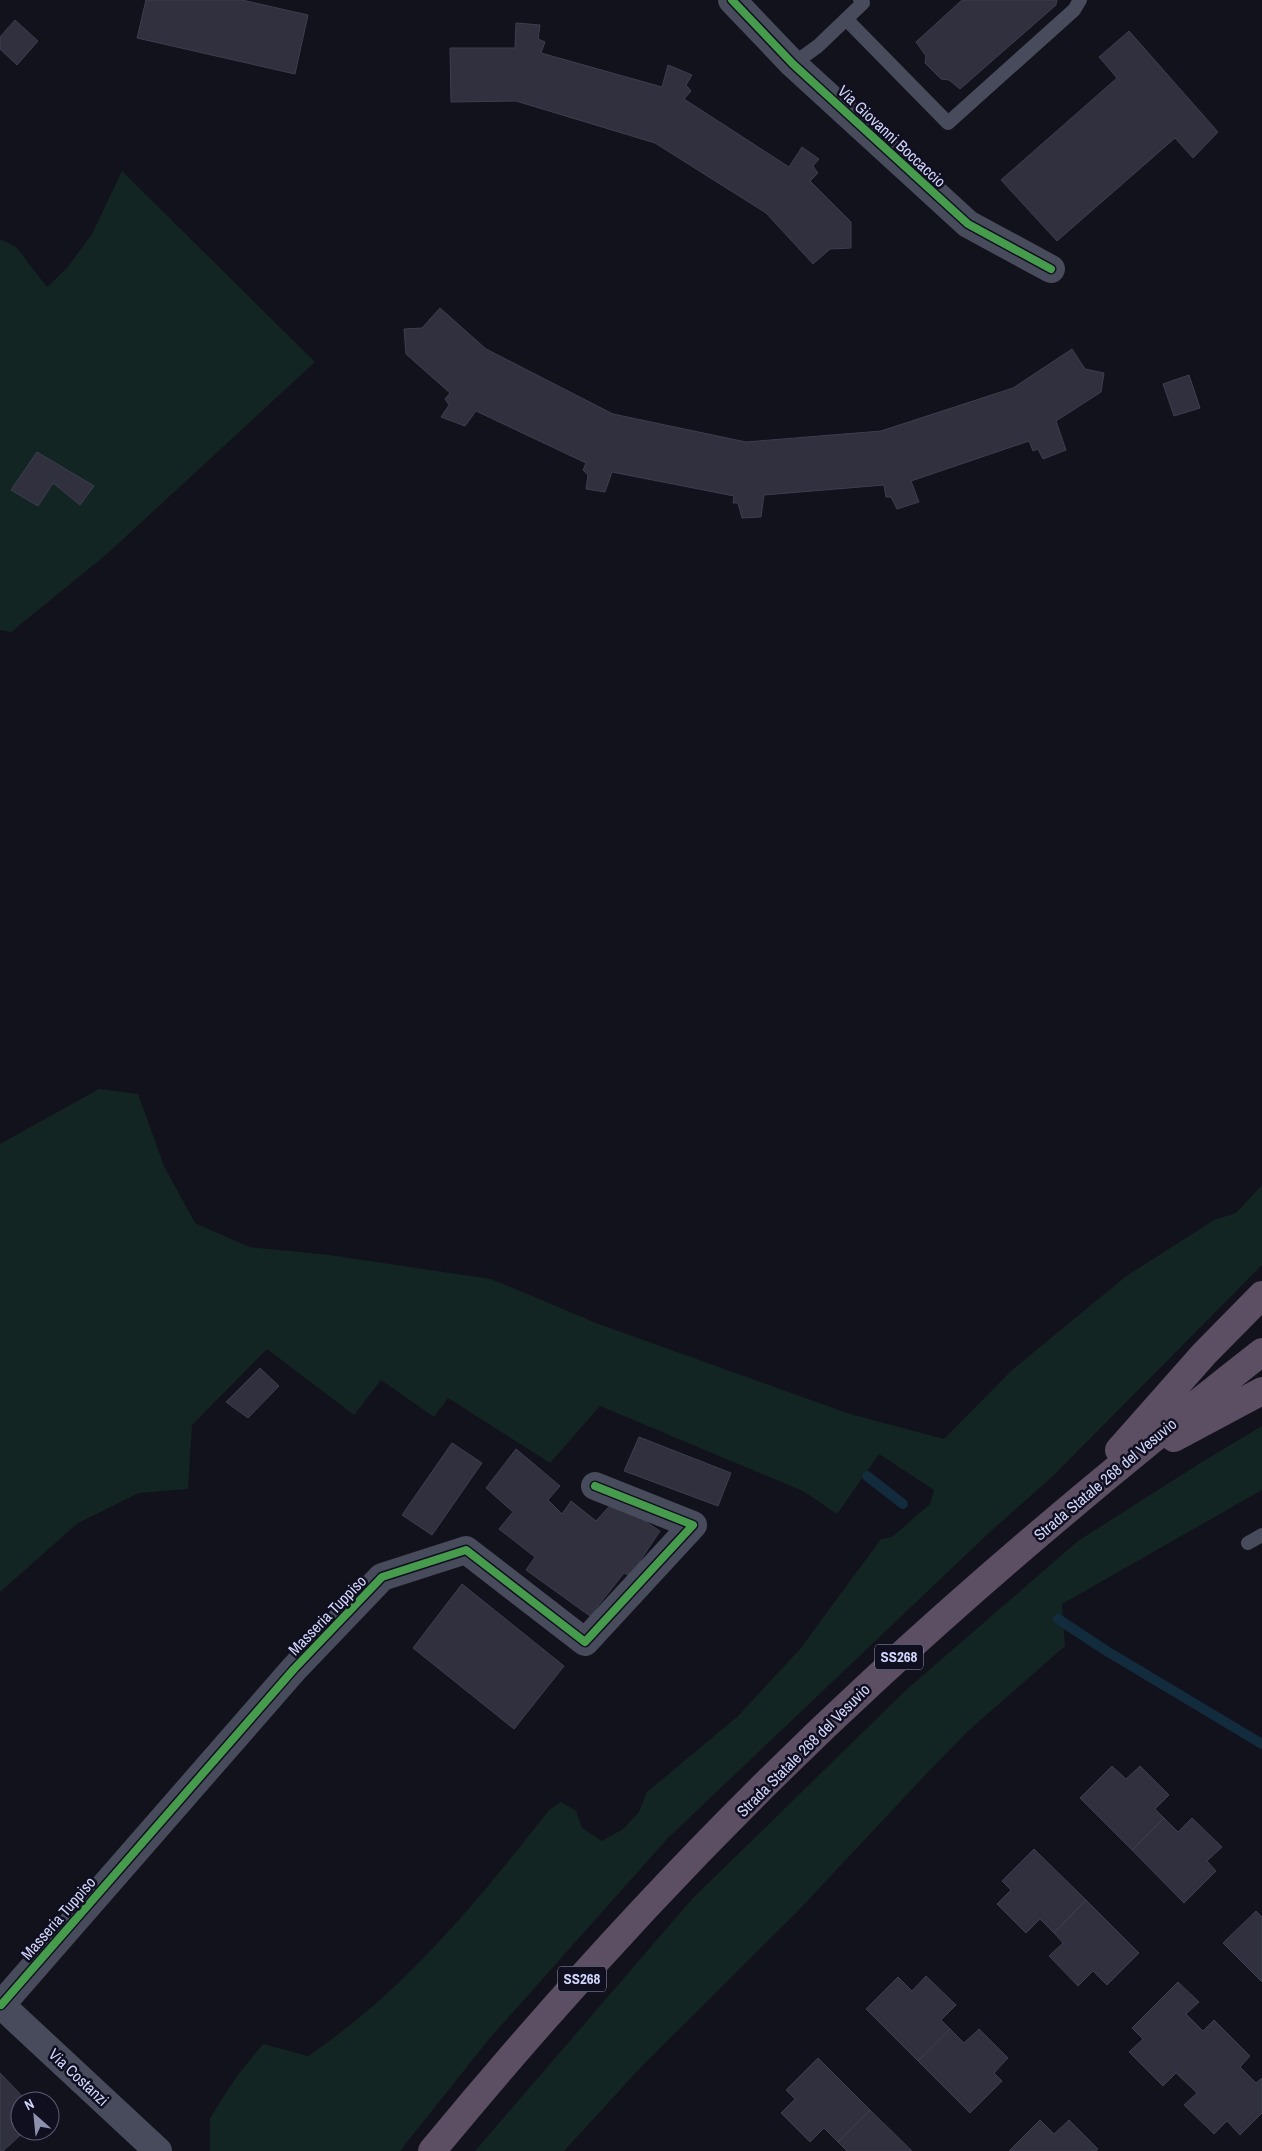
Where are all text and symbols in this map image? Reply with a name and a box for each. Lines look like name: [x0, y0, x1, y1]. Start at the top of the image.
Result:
street label: Via Giovanni Boccaccio: [833, 80, 951, 192]
street label: Strada Statale 268 del Vesuvio: [1029, 1413, 1181, 1545]
street label: Masseria Tuppiso: [283, 1570, 371, 1660]
road number: SS268: [875, 1644, 923, 1670]
street label: Strada Statale 268 del Vesuvio: [732, 1679, 874, 1821]
street label: Masseria Tuppiso: [16, 1872, 100, 1964]
road number: SS268: [558, 1966, 606, 1992]
street label: Via Costanzi: [44, 2043, 114, 2111]
north arrow: [10, 2091, 60, 2141]
text: N: [21, 2095, 37, 2114]

